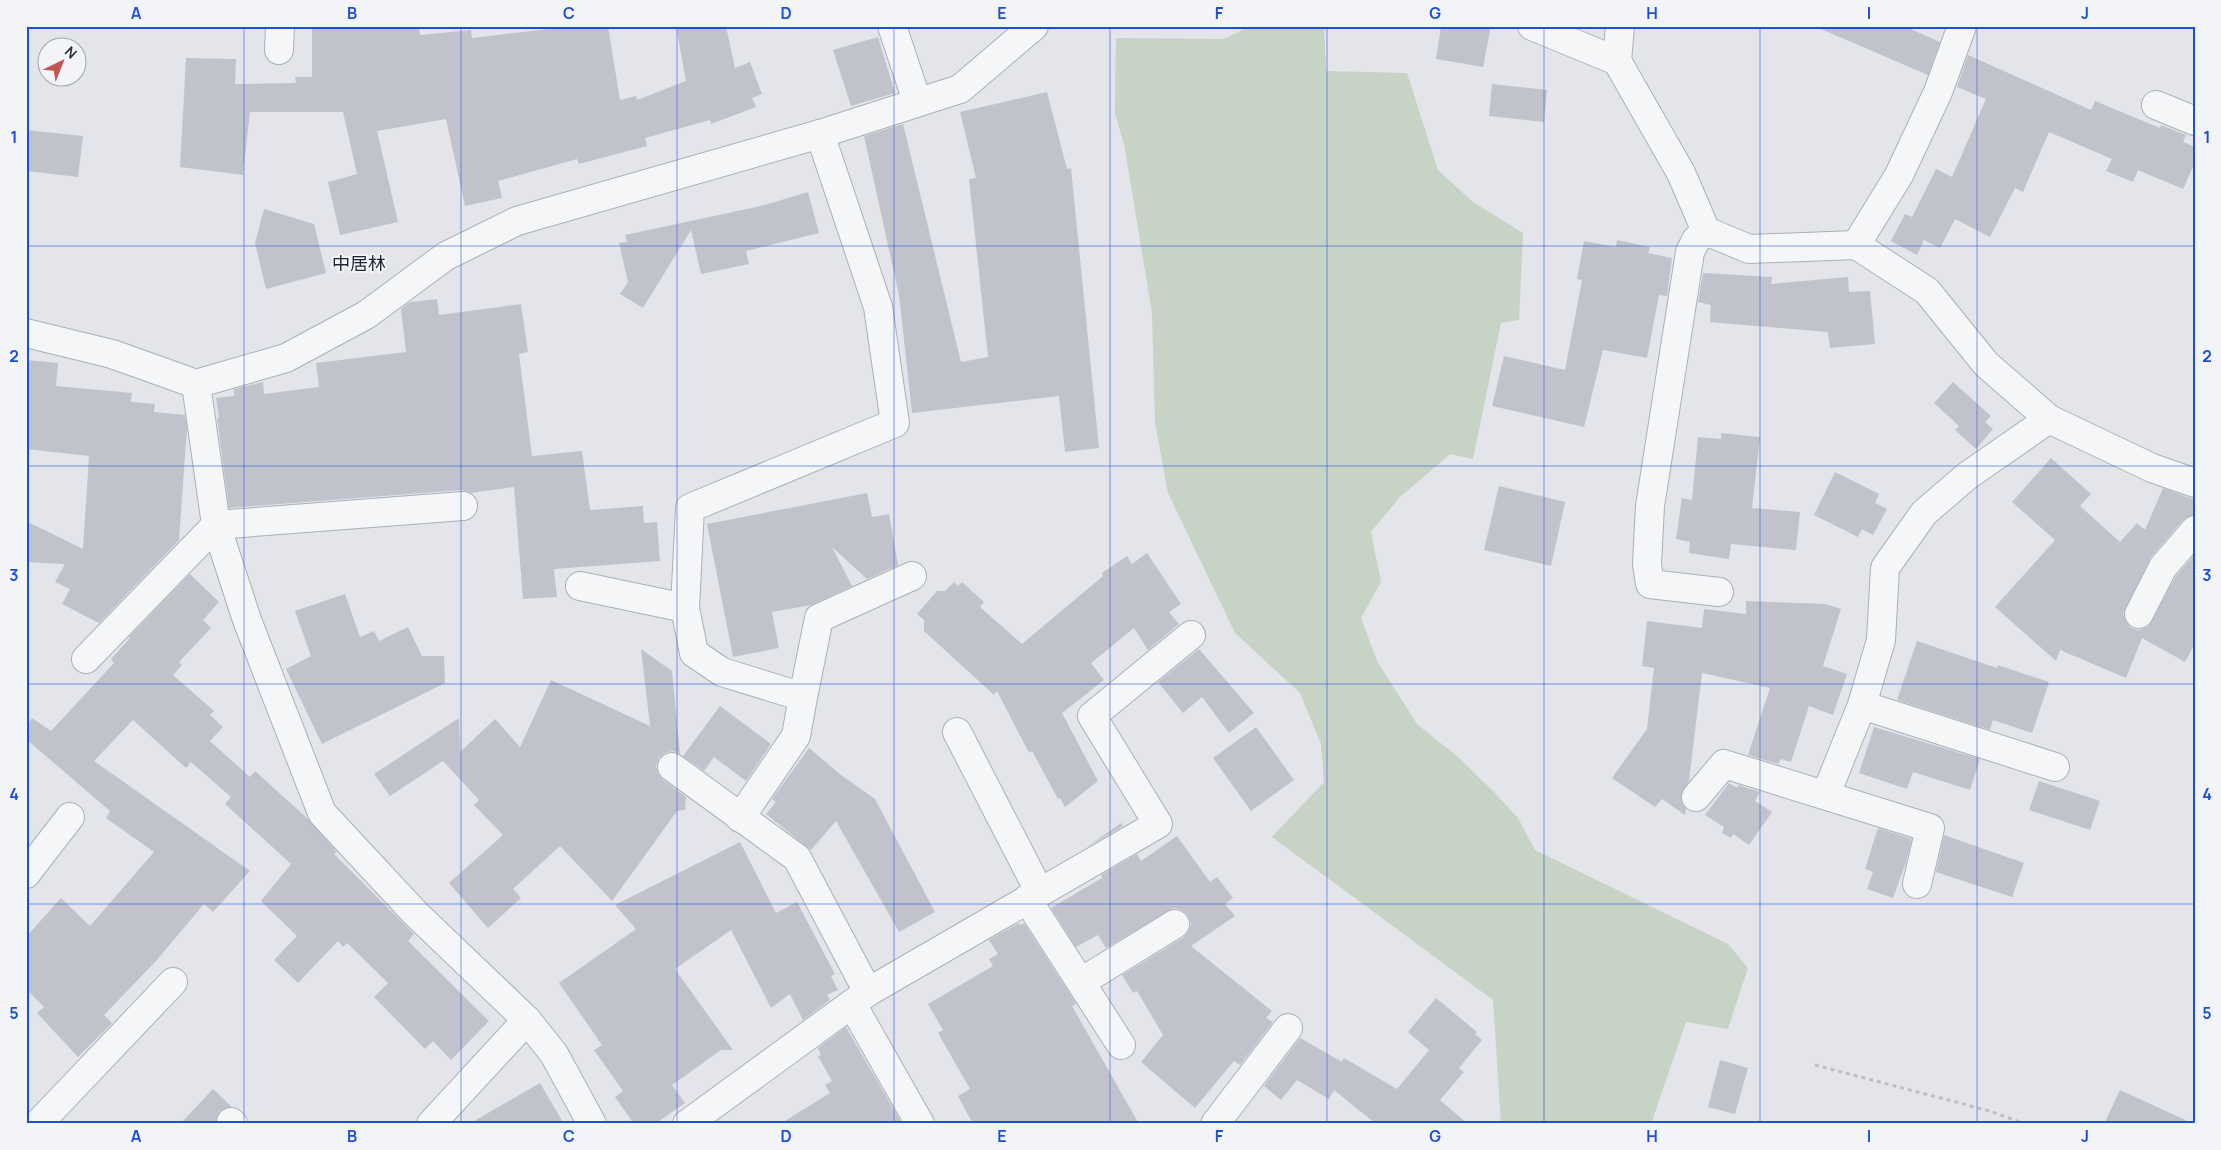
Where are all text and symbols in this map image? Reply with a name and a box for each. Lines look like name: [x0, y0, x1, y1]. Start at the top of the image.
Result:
text: A: [131, 2, 142, 24]
text: B: [347, 2, 357, 24]
text: C: [563, 2, 575, 24]
text: D: [780, 2, 792, 24]
text: E: [997, 2, 1007, 24]
text: F: [1215, 2, 1224, 24]
text: G: [1429, 2, 1441, 24]
text: H: [1646, 2, 1658, 24]
text: I: [1867, 2, 1871, 24]
text: J: [2081, 2, 2089, 24]
north arrow: [38, 38, 88, 88]
text: N: [61, 42, 81, 63]
text: 1: [10, 126, 18, 148]
text: 1: [2203, 126, 2211, 148]
district label: 中居林: [332, 251, 386, 275]
text: 2: [9, 345, 19, 367]
text: 2: [2202, 345, 2212, 367]
text: 3: [9, 564, 19, 586]
text: 3: [2202, 564, 2212, 586]
text: 4: [9, 783, 19, 805]
text: 4: [2202, 783, 2212, 805]
text: 5: [9, 1002, 19, 1024]
text: 5: [2202, 1002, 2212, 1024]
text: A: [131, 1125, 142, 1147]
text: B: [347, 1125, 357, 1147]
text: C: [563, 1125, 575, 1147]
text: D: [780, 1125, 792, 1147]
text: E: [997, 1125, 1007, 1147]
text: F: [1215, 1125, 1224, 1147]
text: G: [1429, 1125, 1441, 1147]
text: H: [1646, 1125, 1658, 1147]
text: I: [1867, 1125, 1871, 1147]
text: J: [2081, 1125, 2089, 1147]

